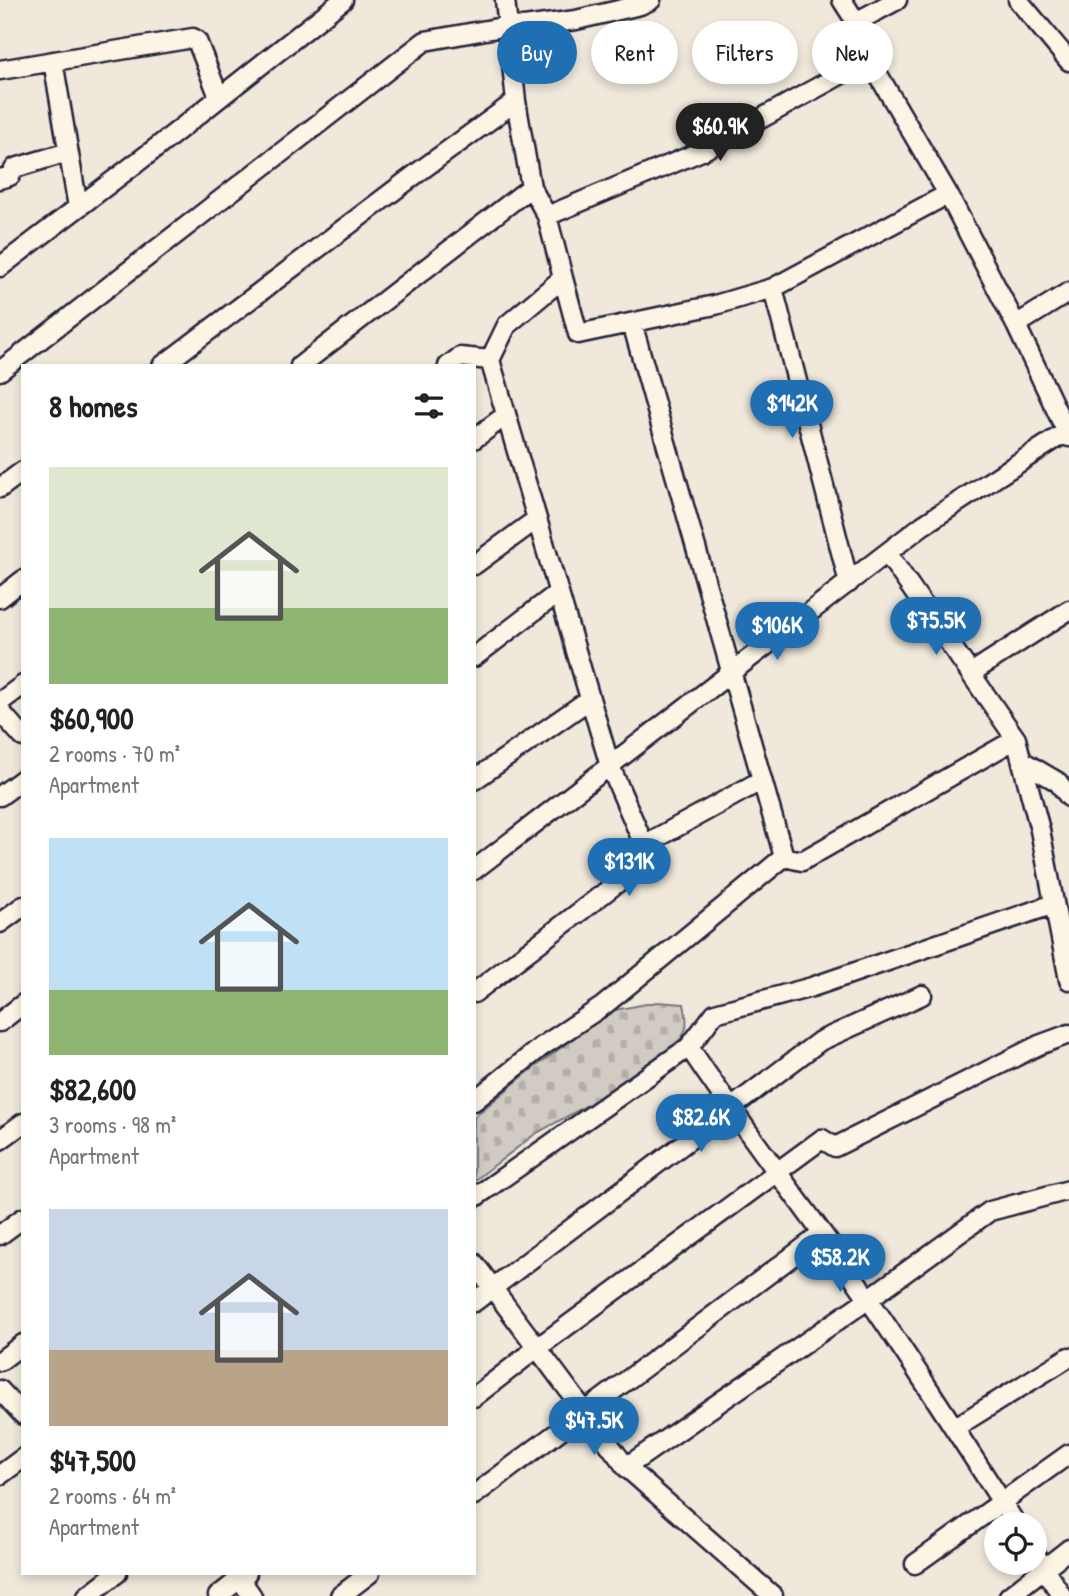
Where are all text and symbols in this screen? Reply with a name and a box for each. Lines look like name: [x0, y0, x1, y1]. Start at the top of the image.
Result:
chip: Buy: [497, 21, 577, 84]
chip: Rent: [591, 21, 678, 84]
chip: Filters: [692, 21, 798, 84]
chip: New: [812, 21, 893, 84]
pin: $60.9K: [663, 104, 777, 163]
text: $60.9K: [692, 110, 748, 141]
pin: $142K: [743, 380, 841, 440]
text: 8 homes: [49, 386, 137, 426]
icon: filters: [410, 387, 448, 425]
text: $142K: [766, 387, 818, 418]
icon: home: [186, 513, 312, 639]
pin: $75.5K: [879, 598, 993, 657]
pin: $106K: [728, 602, 826, 662]
text: $75.5K: [906, 604, 966, 635]
text: $106K: [751, 609, 803, 640]
text: $60,900: [49, 698, 134, 738]
text: 2 rooms · 70 m²: [49, 738, 180, 769]
text: Apartment: [49, 769, 139, 800]
pin: $131K: [580, 838, 678, 898]
text: $131K: [604, 845, 654, 876]
icon: home: [186, 884, 312, 1010]
text: $82,600: [49, 1069, 136, 1109]
pin: $82.6K: [644, 1094, 758, 1154]
text: $82.6K: [672, 1101, 730, 1132]
text: 3 rooms · 98 m²: [49, 1109, 176, 1140]
text: Apartment: [49, 1140, 139, 1171]
pin: $58.2K: [783, 1234, 897, 1294]
text: $58.2K: [810, 1241, 870, 1272]
icon: home: [186, 1255, 312, 1381]
pin: $47.5K: [537, 1398, 651, 1457]
text: $47.5K: [565, 1404, 623, 1435]
text: $47,500: [49, 1440, 136, 1480]
text: 2 rooms · 64 m²: [49, 1480, 176, 1511]
text: Apartment: [49, 1511, 139, 1542]
map controls: [984, 1512, 1047, 1575]
button: locate: [984, 1512, 1047, 1575]

